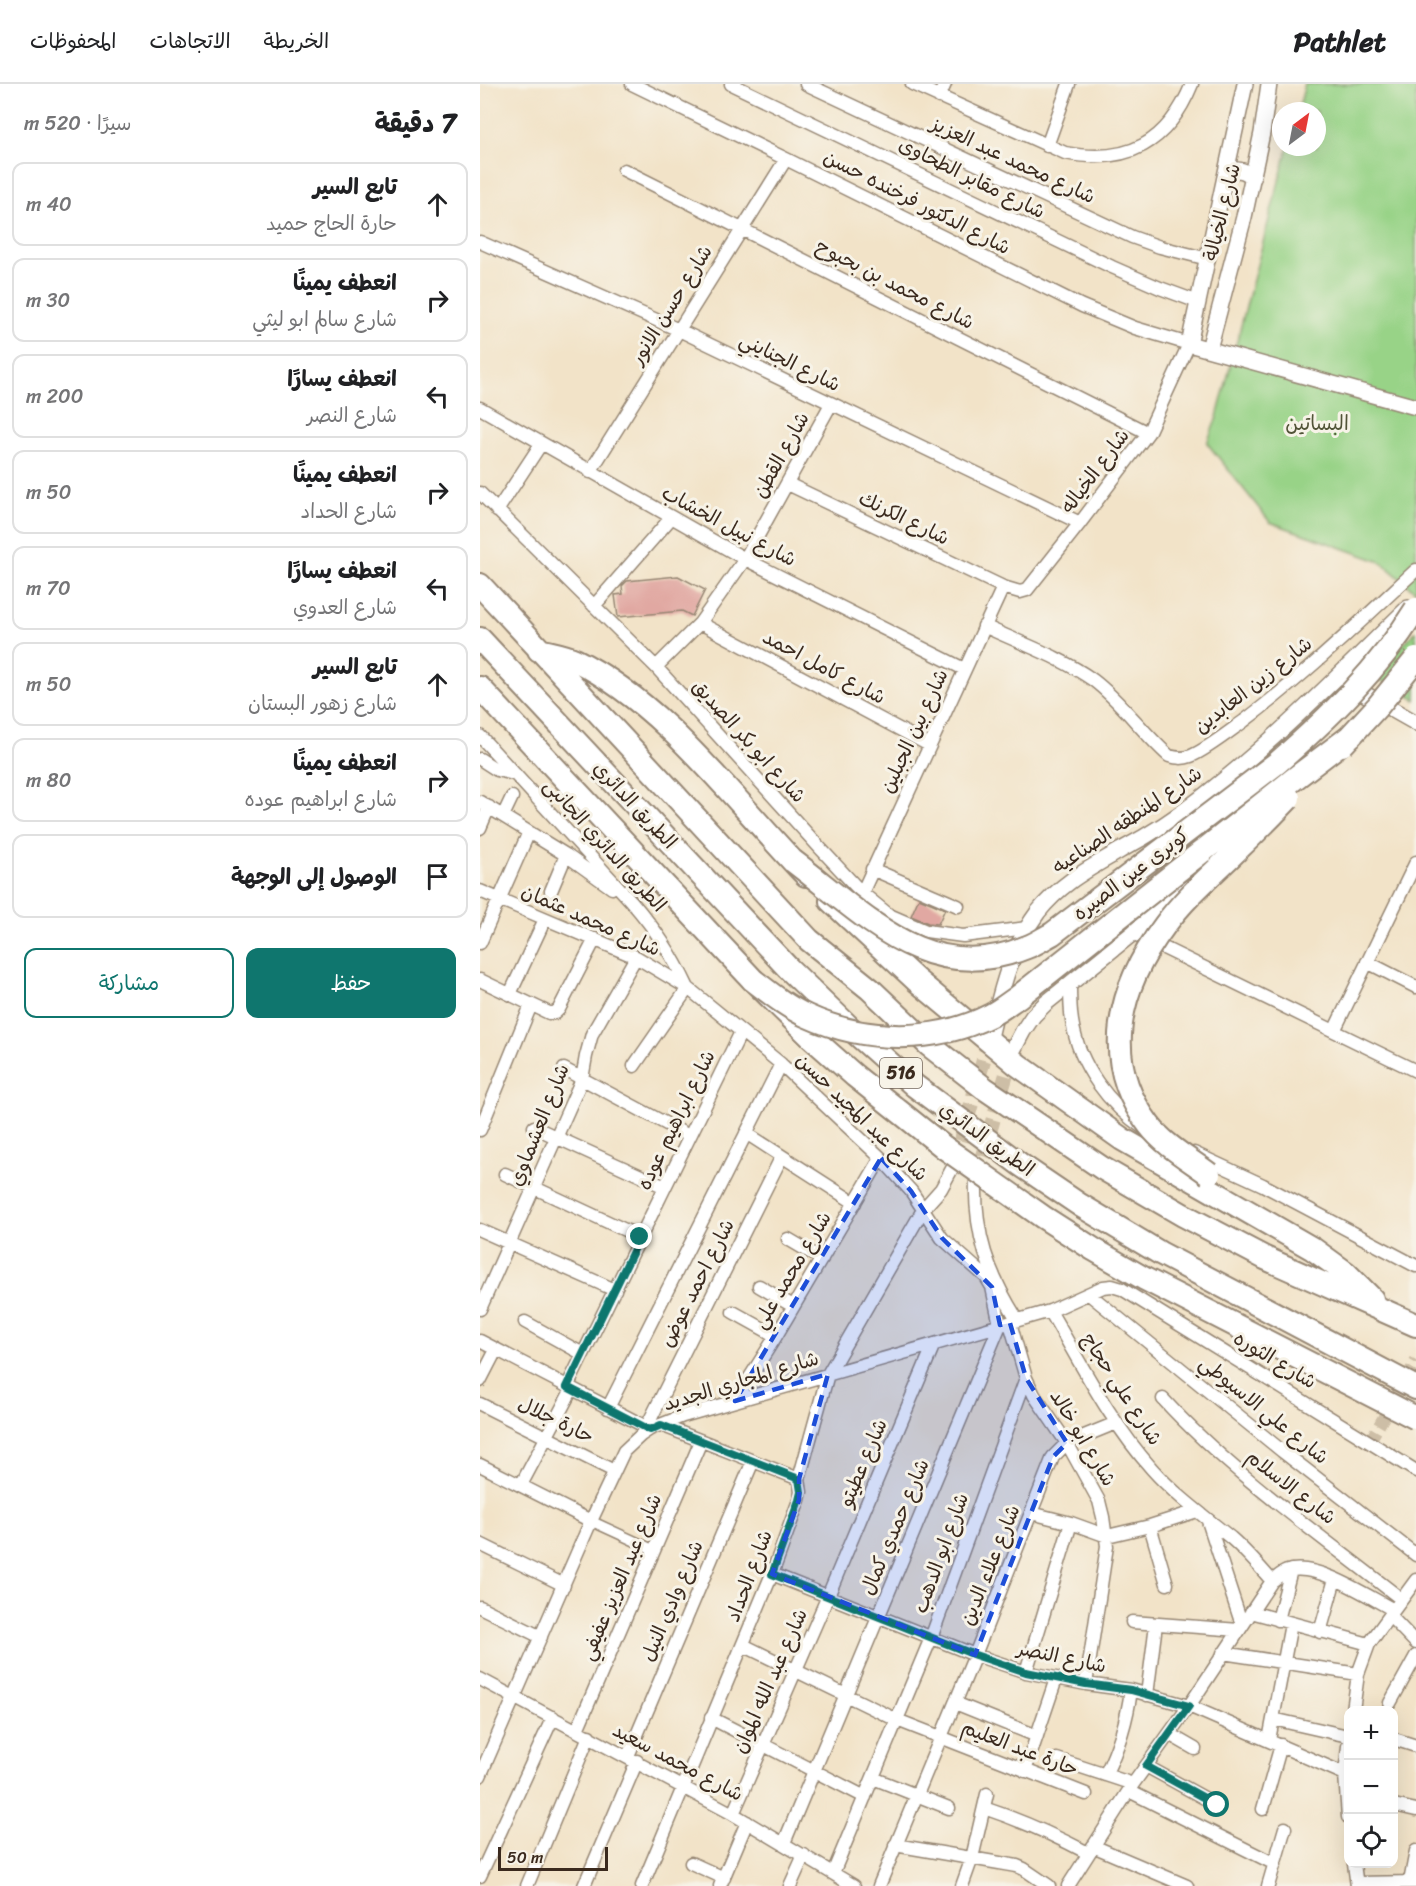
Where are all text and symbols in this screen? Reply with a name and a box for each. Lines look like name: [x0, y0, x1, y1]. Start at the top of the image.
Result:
text: Pathlet: [1293, 17, 1386, 66]
text: المحفوظات: [30, 22, 116, 60]
text: الاتجاهات: [149, 22, 231, 60]
text: الخريطة: [264, 22, 329, 60]
text: 7 دقيقة: [374, 100, 456, 146]
north arrow: [1272, 102, 1326, 156]
street label: شارع محمد عبد العزيز: [923, 105, 1101, 214]
text: سيرًا · 520 m: [24, 106, 132, 141]
street label: شارع مقابر الطحاوى: [893, 127, 1051, 229]
street label: شارع الدكتور فرخنده حسن: [817, 140, 1017, 264]
street label: شارع الخيالة: [1193, 159, 1251, 265]
text: تابع السير: [313, 167, 397, 206]
text: 40 m: [26, 187, 72, 222]
icon: ahead: [421, 188, 454, 221]
text: حارة الحاج حميد: [266, 206, 397, 241]
street label: شارع محمد بن بحبوح: [809, 229, 981, 339]
street label: شارع حسن الانور: [619, 238, 722, 373]
text: انعطف يمينًا: [293, 263, 397, 302]
text: 30 m: [26, 283, 70, 318]
icon: right: [421, 284, 454, 317]
text: شارع سالم ابو ليثي: [252, 302, 397, 337]
street label: شارع الجنايني: [733, 322, 847, 402]
text: انعطف يسارًا: [287, 359, 397, 398]
text: 200 m: [26, 379, 83, 414]
icon: left: [421, 380, 454, 413]
text: شارع النصر: [307, 398, 397, 433]
street label: شارع القطن: [743, 405, 819, 505]
park label: البساتين: [1285, 406, 1349, 441]
street label: شارع الخياله: [1051, 421, 1139, 521]
text: انعطف يمينًا: [293, 455, 397, 494]
text: 50 m: [26, 475, 71, 510]
icon: right: [421, 476, 454, 509]
street label: شارع نبيل الخشاب: [655, 476, 803, 576]
street label: شارع الكرنك: [852, 481, 956, 555]
text: شارع الحداد: [301, 494, 397, 529]
text: انعطف يسارًا: [287, 551, 397, 590]
text: 70 m: [26, 571, 71, 606]
icon: left: [421, 572, 454, 605]
text: شارع العدوي: [293, 590, 397, 625]
street label: شارع كامل احمد: [756, 620, 892, 714]
street label: شارع زين العابدين: [1186, 627, 1320, 743]
text: تابع السير: [313, 647, 397, 686]
street label: شارع بين الجبلين: [870, 663, 958, 799]
text: 50 m: [26, 667, 71, 702]
icon: ahead: [421, 668, 454, 701]
street label: شارع ابو بكر الصديق: [683, 671, 815, 811]
text: شارع زهور البستان: [248, 686, 397, 721]
text: انعطف يمينًا: [293, 743, 397, 782]
street label: الطريق الدائري: [584, 752, 686, 858]
street label: شارع المنطقه الصناعيه: [1045, 756, 1209, 884]
text: 80 m: [26, 763, 71, 798]
icon: right: [421, 764, 454, 797]
street label: الطريق الدائري الجانبى: [535, 770, 675, 920]
text: شارع ابراهيم عوده: [244, 782, 397, 817]
street label: كوبرى عين الصيره: [1065, 818, 1197, 930]
text: الوصول إلى الوجهة: [231, 857, 397, 896]
icon: arrive: [421, 860, 454, 893]
street label: شارع محمد عثمان: [516, 874, 666, 966]
button: مشاركة: [24, 948, 234, 1018]
button: حفظ: [246, 948, 456, 1018]
street label: شارع ابراهيم عوده: [627, 1044, 725, 1196]
street label: شارع عبد المجيد حسن: [787, 1044, 937, 1190]
street label: شارع العشماوي: [498, 1058, 580, 1192]
road number: 516: [880, 1058, 922, 1088]
street label: الطريق الدائري: [932, 1092, 1042, 1186]
street label: شارع محمد علي: [743, 1204, 841, 1336]
street label: شارع احمد عوض: [650, 1213, 744, 1353]
route end: [626, 1223, 652, 1249]
street label: شارع الثوره: [1226, 1321, 1324, 1399]
street label: شارع علي حجاج: [1072, 1325, 1172, 1453]
street label: شارع المجاري الجديد: [659, 1341, 823, 1421]
street label: شارع علي الاسيوطي: [1191, 1346, 1337, 1474]
street label: شارع ابو خالد: [1040, 1383, 1126, 1493]
street label: حارة جلال: [512, 1386, 600, 1454]
street label: شارع عطيتو: [828, 1413, 897, 1514]
street label: شارع الاسلام: [1238, 1440, 1344, 1534]
street label: شارع حمدي كمال: [850, 1453, 940, 1601]
street label: شارع عبد العزيز عفيفي: [570, 1488, 672, 1666]
street label: شارع ابو الدهب: [903, 1488, 979, 1618]
street label: شارع علاء الدين: [950, 1499, 1030, 1631]
street label: شارع الحداد: [715, 1525, 783, 1627]
street label: شارع وادي النيل: [631, 1535, 713, 1667]
street label: شارع عبد الله الموان: [722, 1603, 818, 1759]
street label: شارع النصر: [1012, 1630, 1110, 1683]
map controls: [1344, 1706, 1398, 1868]
button: +: [1344, 1706, 1398, 1760]
street label: حارة عبد العليم: [956, 1710, 1084, 1786]
street label: شارع محمد سعيد: [606, 1713, 750, 1811]
button: −: [1344, 1760, 1398, 1814]
route start: [1203, 1791, 1229, 1817]
button: locate: [1344, 1814, 1398, 1868]
text: 50 m: [507, 1843, 543, 1872]
scale bar: [498, 1844, 608, 1872]

